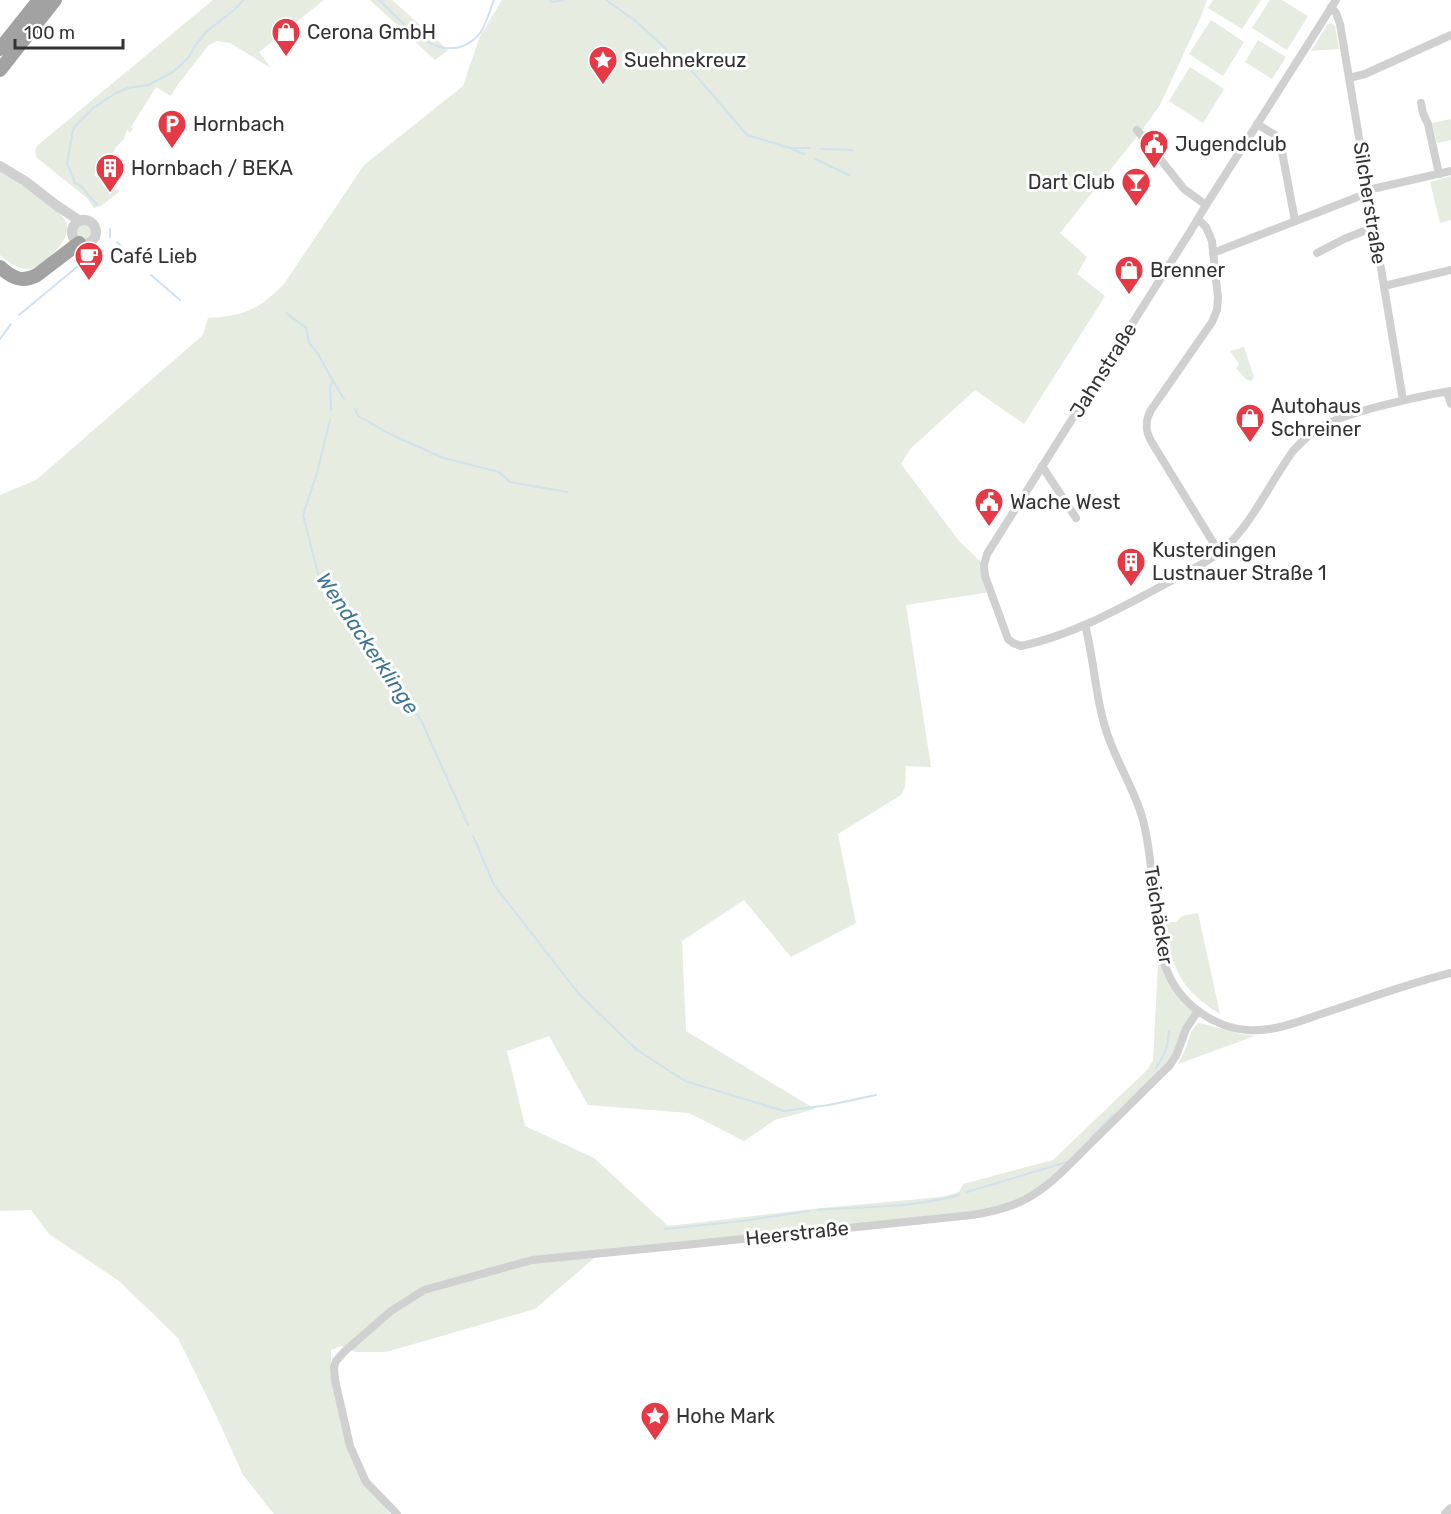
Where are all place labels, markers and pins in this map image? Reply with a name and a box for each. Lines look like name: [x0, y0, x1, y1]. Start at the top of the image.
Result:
shop icon: Cerona GmbH: [270, 16, 302, 58]
place label: Cerona GmbH: [307, 20, 436, 44]
place icon: Suehnekreuz: [587, 44, 619, 86]
place label: Suehnekreuz: [624, 48, 746, 72]
parking icon: Hornbach: [156, 108, 188, 150]
place label: Hornbach: [193, 112, 285, 136]
public building icon: Jugendclub: [1138, 128, 1170, 170]
place label: Jugendclub: [1175, 132, 1287, 156]
building icon: Hornbach / BEKA: [94, 152, 126, 194]
place label: Hornbach / BEKA: [131, 156, 293, 180]
bar icon: Dart Club: [1120, 166, 1152, 208]
place label: Dart Club: [1028, 170, 1115, 194]
cafe icon: Café Lieb: [73, 240, 105, 282]
place label: Café Lieb: [110, 244, 197, 268]
shop icon: Brenner: [1113, 254, 1145, 296]
place label: Brenner: [1150, 258, 1225, 282]
place label: Autohaus Schreiner: [1271, 394, 1361, 441]
shop icon: Autohaus Schreiner: [1234, 402, 1266, 444]
public building icon: Wache West: [973, 486, 1005, 528]
place label: Wache West: [1010, 490, 1121, 514]
place label: Kusterdingen Lustnauer Straße 1: [1152, 538, 1327, 585]
building icon: Kusterdingen Lustnauer Straße 1: [1115, 546, 1147, 588]
place icon: Hohe Mark: [639, 1400, 671, 1442]
place label: Hohe Mark: [676, 1404, 776, 1428]

